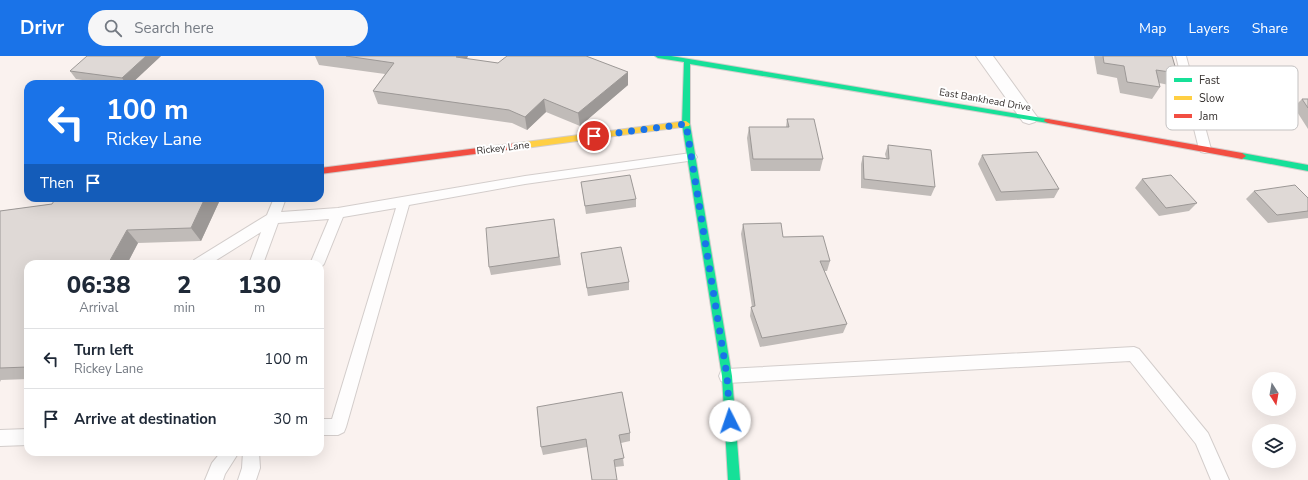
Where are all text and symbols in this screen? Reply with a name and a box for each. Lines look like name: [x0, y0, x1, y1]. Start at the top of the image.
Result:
search box: [88, 10, 368, 46]
text: Drivr: [20, 15, 64, 41]
icon: search: [102, 17, 124, 39]
text: Search here: [134, 18, 214, 38]
text: Map: [1139, 19, 1166, 38]
text: Layers: [1188, 19, 1230, 38]
text: Share: [1252, 19, 1288, 38]
legend: [1166, 66, 1298, 130]
text: Fast: [1199, 73, 1220, 88]
street label: East Bankhead Drive: [938, 85, 1032, 115]
text: 100 m: [106, 91, 189, 129]
text: Slow: [1199, 91, 1224, 106]
icon: left: [40, 96, 92, 148]
text: Jam: [1198, 109, 1218, 124]
pin: [577, 119, 611, 153]
icon: arrive: [583, 125, 605, 147]
text: Rickey Lane: [106, 127, 202, 151]
street label: Rickey Lane: [476, 138, 530, 158]
icon: arrive: [82, 172, 104, 194]
text: Then: [40, 173, 74, 193]
text: 06:38: [67, 269, 131, 301]
text: 2: [177, 269, 192, 301]
text: 130: [238, 269, 281, 301]
text: Arrival: [79, 299, 118, 317]
text: min: [174, 299, 195, 317]
text: m: [254, 299, 265, 317]
text: Turn left: [74, 340, 133, 360]
icon: left: [40, 348, 62, 370]
text: 100 m: [264, 349, 308, 369]
text: Rickey Lane: [74, 360, 143, 378]
north arrow: [1252, 372, 1296, 416]
map controls: [1252, 372, 1296, 468]
position arrow: [709, 400, 751, 442]
icon: arrive: [40, 408, 62, 430]
text: Arrive at destination: [74, 409, 217, 429]
text: 30 m: [273, 409, 308, 429]
button: layers: [1252, 424, 1296, 468]

